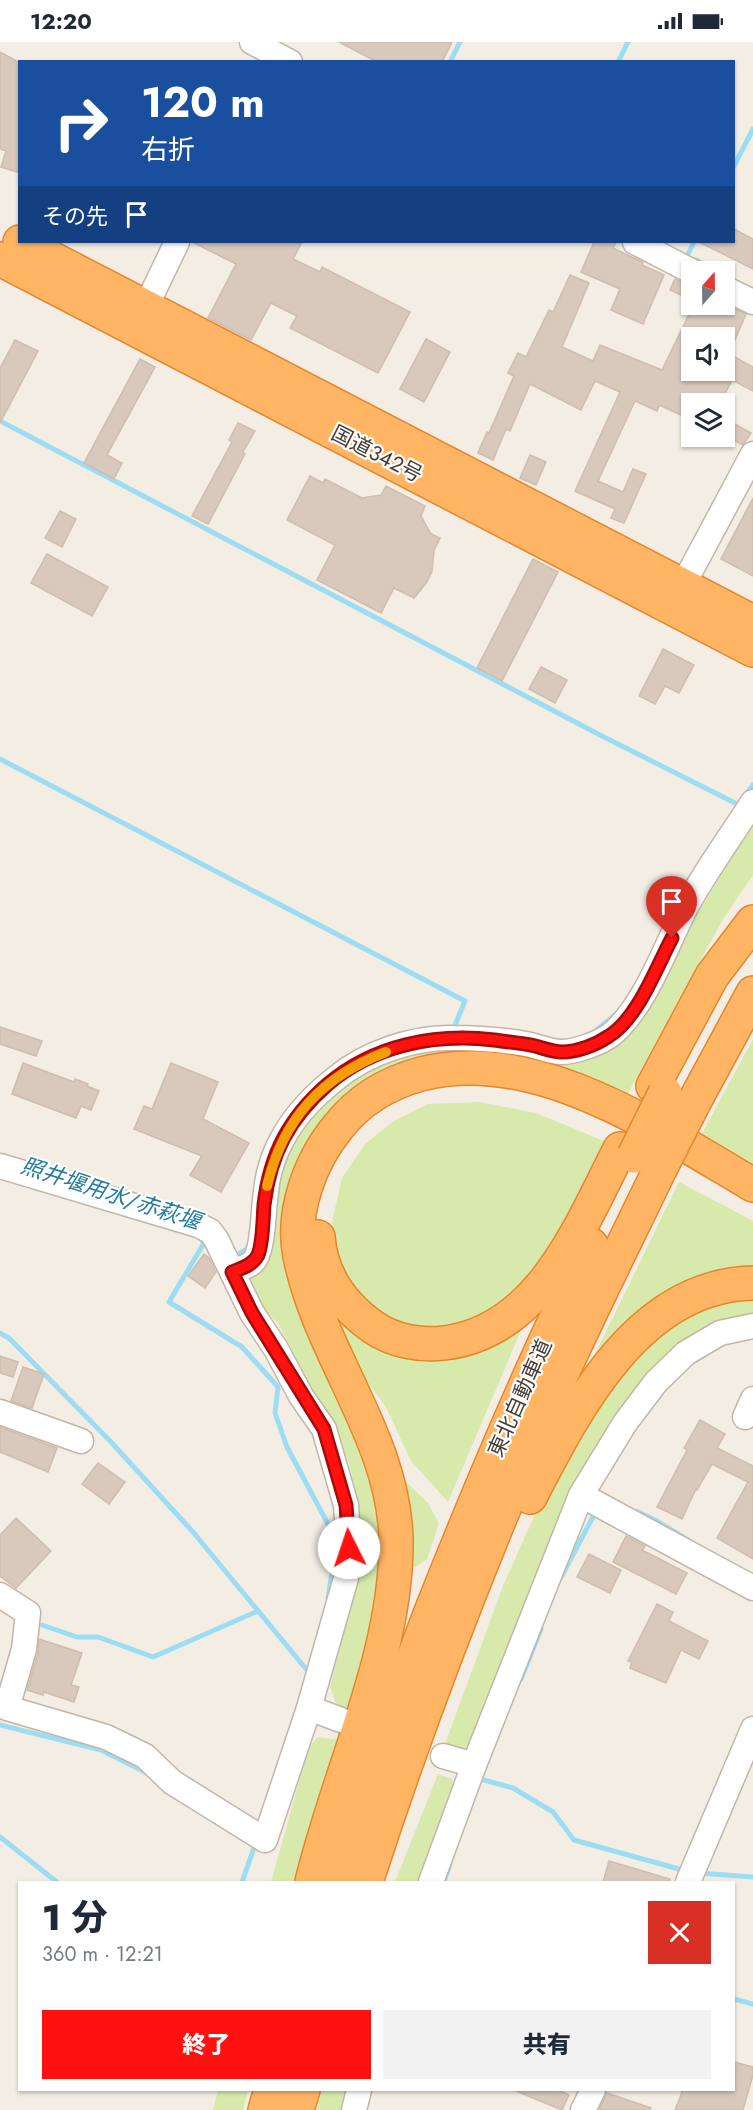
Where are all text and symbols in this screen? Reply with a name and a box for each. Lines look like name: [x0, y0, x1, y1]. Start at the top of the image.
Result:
text: 12:20: [30, 5, 92, 37]
text: 120 m: [141, 72, 265, 133]
icon: right: [42, 84, 120, 162]
text: 右折: [141, 130, 195, 169]
icon: arrive: [120, 198, 153, 231]
text: その先: [42, 200, 108, 232]
north arrow: [681, 261, 735, 315]
map controls: [681, 261, 735, 447]
button: sound: [681, 327, 735, 381]
button: layers: [681, 393, 735, 447]
street label: 国道342号: [326, 418, 428, 490]
pin: [646, 876, 697, 938]
icon: arrive: [655, 885, 688, 918]
water label: 照井堰用水/赤萩堰: [17, 1149, 209, 1238]
street label: 東北自動車道: [481, 1334, 559, 1462]
position arrow: [317, 1516, 381, 1580]
text: 1 分: [42, 1891, 108, 1943]
button: close: [648, 1901, 711, 1964]
text: 360 m · 12:21: [42, 1940, 163, 1969]
button: 終了: [42, 2010, 371, 2079]
button: 共有: [383, 2010, 711, 2079]

